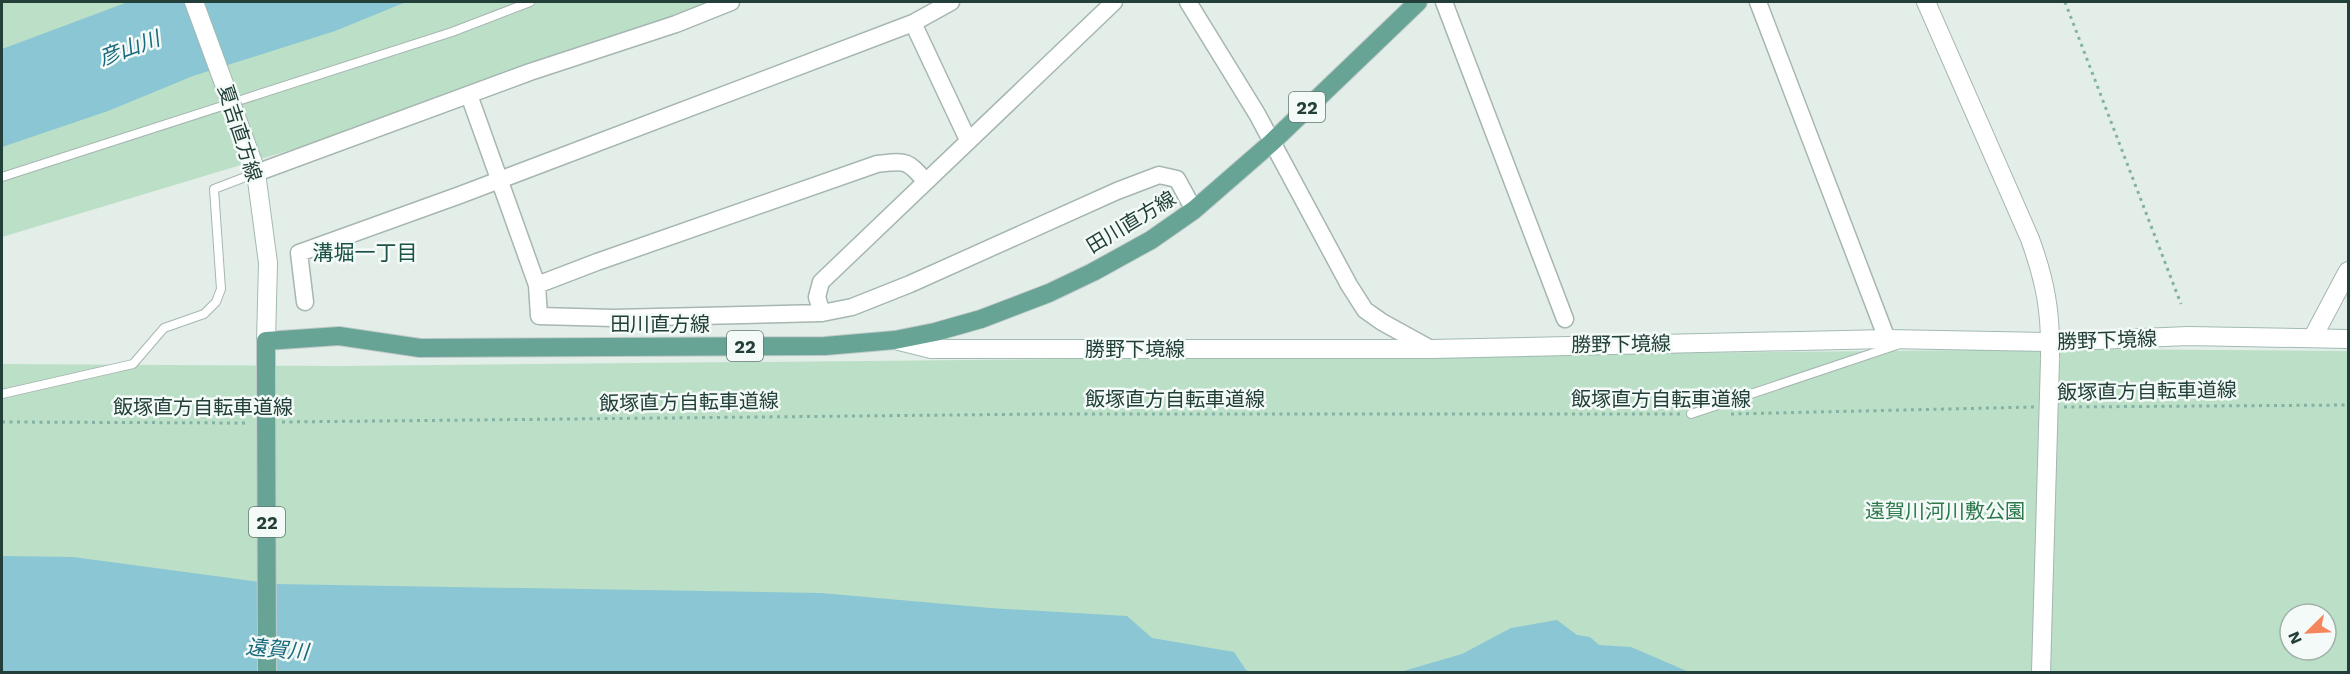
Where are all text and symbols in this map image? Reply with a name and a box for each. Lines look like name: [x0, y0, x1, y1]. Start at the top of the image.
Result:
water label: 彦山川: [95, 25, 165, 71]
street label: 夏吉直方線: [213, 82, 267, 184]
road number: 22: [1289, 92, 1325, 122]
street label: 田川直方線: [1082, 186, 1180, 258]
district label: 溝堀一丁目: [313, 240, 418, 265]
street label: 田川直方線: [610, 312, 710, 336]
street label: 勝野下境線: [2057, 326, 2157, 354]
road number: 22: [727, 331, 763, 361]
street label: 勝野下境線: [1571, 331, 1671, 357]
street label: 勝野下境線: [1085, 337, 1185, 361]
street label: 飯塚直方自転車道線: [2057, 377, 2237, 405]
street label: 飯塚直方自転車道線: [1085, 387, 1265, 411]
street label: 飯塚直方自転車道線: [1571, 387, 1751, 411]
street label: 飯塚直方自転車道線: [599, 388, 779, 416]
street label: 飯塚直方自転車道線: [113, 395, 293, 419]
park label: 遠賀川河川敷公園: [1865, 499, 2025, 523]
road number: 22: [249, 507, 285, 537]
north arrow: [2278, 602, 2338, 662]
text: N: [2284, 629, 2306, 647]
water label: 遠賀川: [245, 634, 311, 664]

